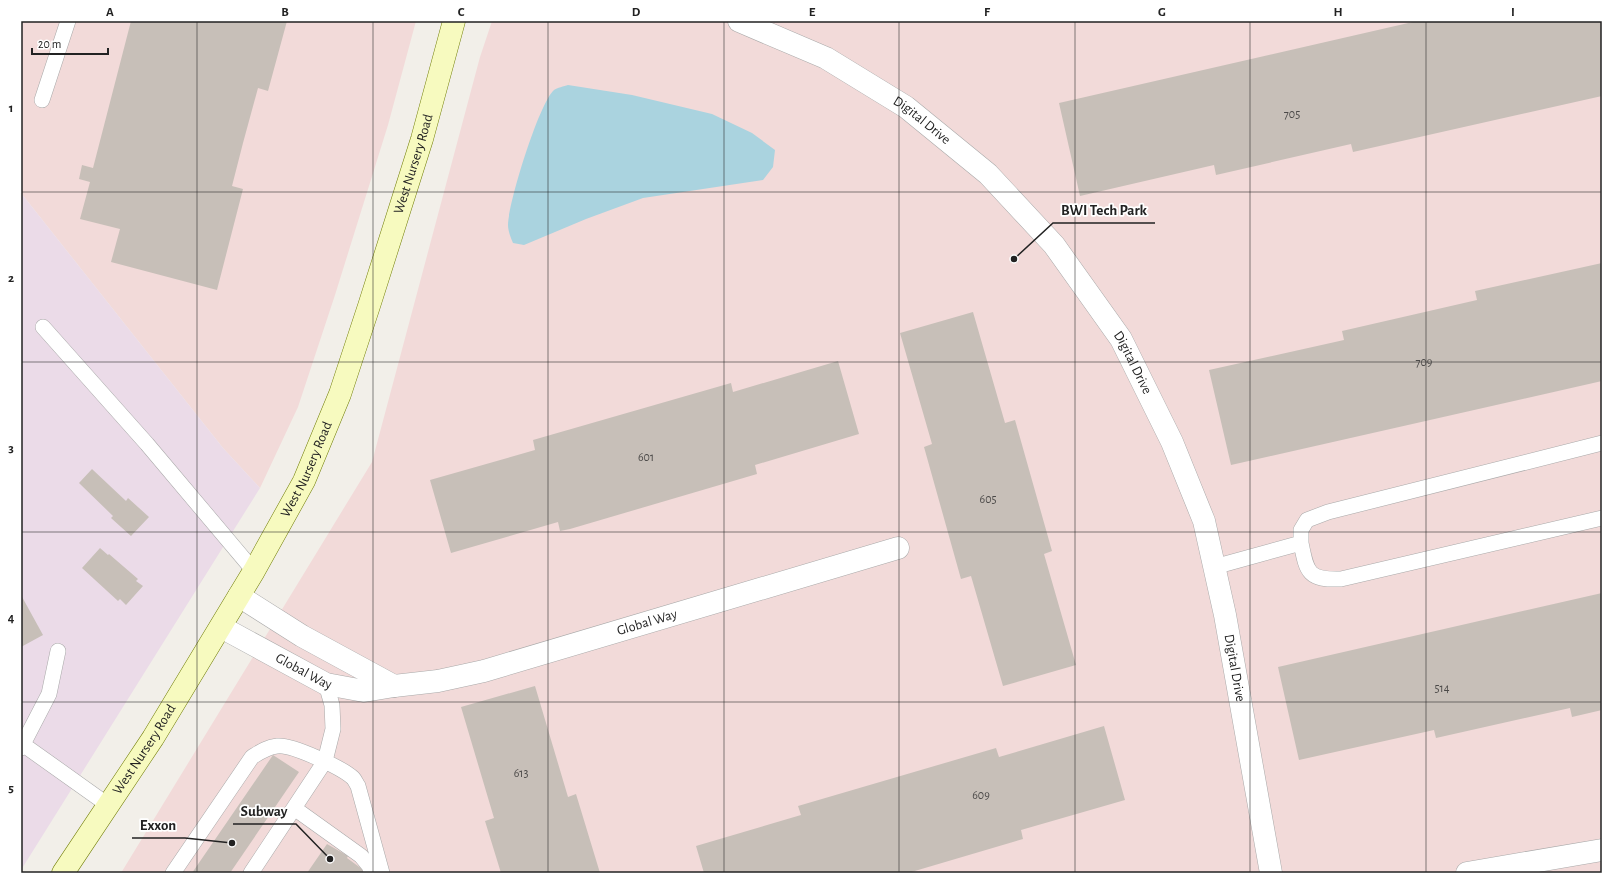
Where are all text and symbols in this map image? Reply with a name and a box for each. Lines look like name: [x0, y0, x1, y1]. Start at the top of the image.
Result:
text: A: [106, 6, 114, 19]
text: B: [281, 6, 289, 19]
text: C: [458, 6, 465, 19]
text: D: [632, 6, 641, 19]
text: E: [809, 6, 816, 19]
text: F: [984, 6, 991, 19]
text: G: [1158, 6, 1166, 19]
text: H: [1333, 6, 1343, 19]
text: I: [1511, 6, 1515, 19]
scale bar: [32, 30, 108, 56]
text: 20 m: [38, 38, 61, 50]
street label: Digital Drive: [891, 94, 953, 147]
text: 1: [9, 102, 13, 115]
house number: 705: [1284, 108, 1300, 120]
street label: West Nursery Road: [392, 113, 435, 216]
callout: BWI Tech Park: [1053, 196, 1155, 223]
text: BWI Tech Park: [1061, 203, 1148, 218]
text: 2: [8, 272, 14, 285]
street label: Digital Drive: [1111, 329, 1154, 396]
house number: 709: [1416, 356, 1433, 368]
street label: West Nursery Road: [278, 420, 335, 520]
text: 3: [8, 442, 14, 455]
house number: 601: [638, 451, 654, 463]
house number: 605: [980, 493, 997, 505]
street label: Global Way: [615, 607, 679, 638]
text: 4: [8, 612, 15, 625]
street label: Digital Drive: [1222, 633, 1247, 703]
street label: Global Way: [273, 651, 333, 692]
house number: 514: [1435, 682, 1450, 694]
street label: West Nursery Road: [110, 702, 178, 797]
house number: 613: [514, 767, 528, 779]
text: 5: [8, 782, 14, 795]
house number: 609: [972, 789, 990, 801]
callout: Subway: [233, 797, 296, 824]
text: Subway: [240, 804, 288, 819]
callout: Exxon: [132, 811, 185, 838]
text: Exxon: [140, 818, 176, 833]

